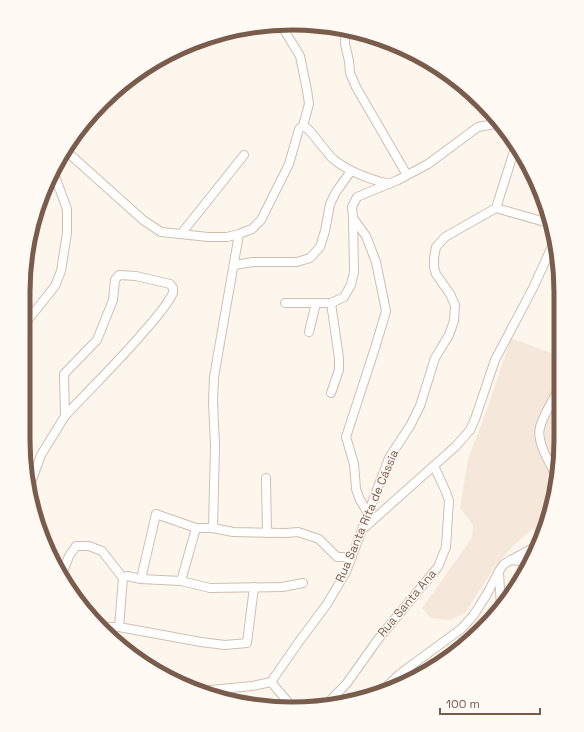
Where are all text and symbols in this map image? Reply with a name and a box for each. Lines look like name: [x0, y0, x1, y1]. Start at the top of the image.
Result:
street label: Rua Santa Rita de Cássia: [332, 447, 402, 585]
street label: Rua Santa Ana: [374, 566, 440, 640]
scale bar: [440, 690, 540, 716]
text: 100 m: [446, 696, 480, 712]

